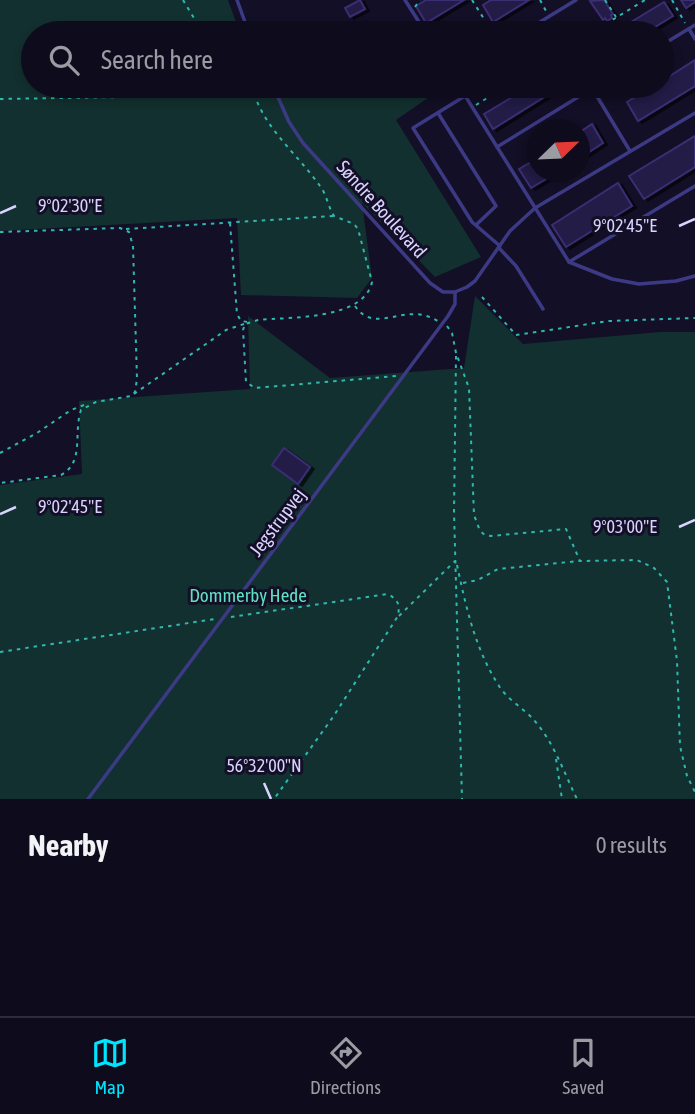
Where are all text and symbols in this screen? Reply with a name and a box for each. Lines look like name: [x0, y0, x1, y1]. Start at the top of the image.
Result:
search box: [21, 21, 674, 98]
icon: search: [45, 41, 83, 79]
text: Search here: [101, 45, 213, 75]
north arrow: [527, 119, 590, 182]
street label: Søndre Boulevard: [333, 156, 431, 262]
text: 9°02'30"E: [38, 195, 102, 216]
text: 9°02'45"E: [593, 215, 657, 236]
street label: Jegstrupvej: [244, 484, 310, 560]
text: 9°02'45"E: [38, 496, 102, 517]
text: 9°03'00"E: [593, 516, 657, 537]
park label: Dommerby Hede: [189, 584, 307, 606]
text: 56°32'00"N: [226, 755, 302, 776]
text: Nearby: [28, 828, 108, 862]
text: 0 results: [596, 832, 667, 858]
tab: Map: [91, 1034, 129, 1098]
tab: Directions: [310, 1034, 381, 1098]
tab: Saved: [562, 1034, 604, 1098]

